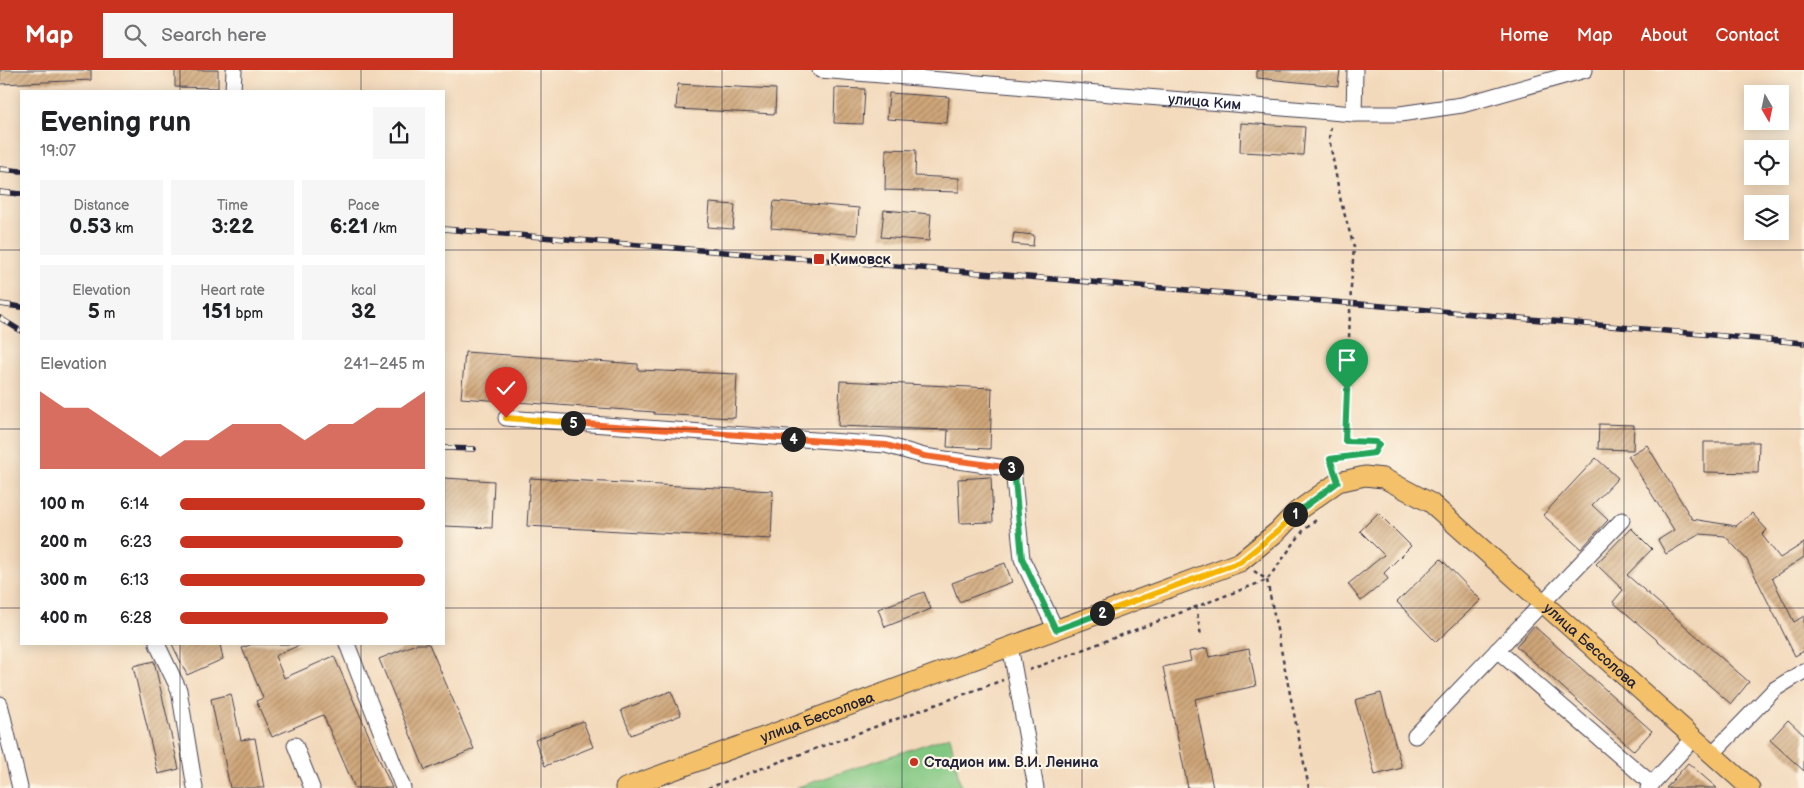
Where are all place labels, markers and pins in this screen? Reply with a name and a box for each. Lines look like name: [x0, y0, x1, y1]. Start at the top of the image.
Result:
place label: Кимовск: [830, 250, 892, 269]
marker: Кимовск: [812, 252, 826, 266]
pin: [1326, 339, 1368, 390]
pin: [485, 367, 527, 418]
pin: 5: [560, 410, 586, 436]
pin: 4: [780, 426, 806, 452]
pin: 3: [998, 456, 1024, 480]
pin: 1: [1282, 502, 1308, 526]
pin: 2: [1090, 600, 1114, 626]
place label: Стадион им. В.И. Ленина: [924, 753, 1098, 772]
marker: Стадион им. В.И. Ленина: [908, 756, 920, 768]

